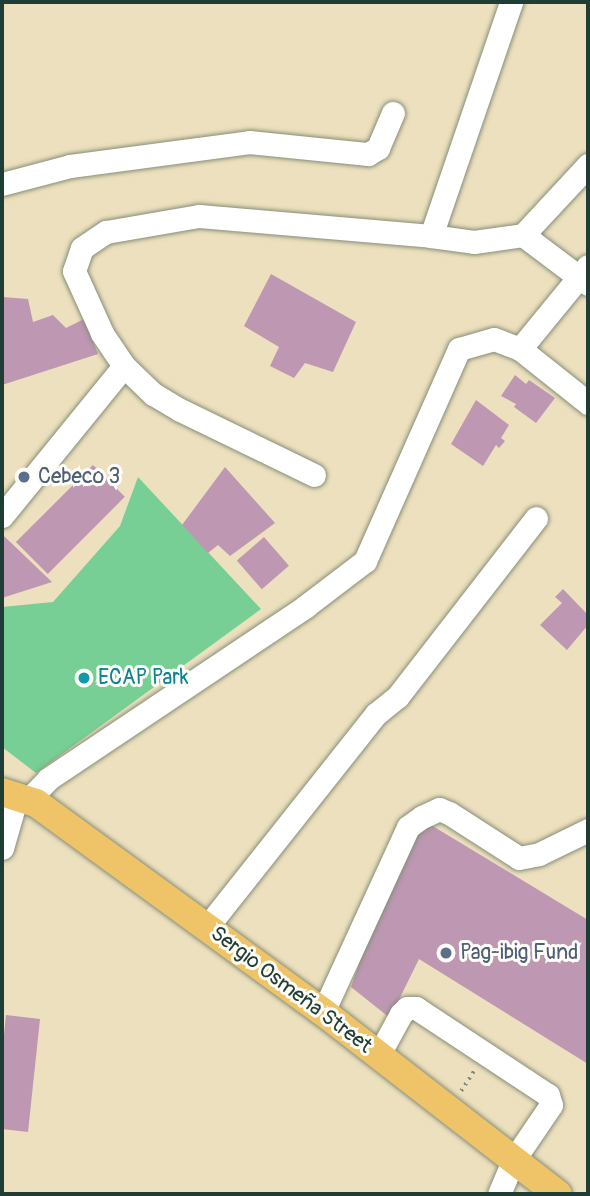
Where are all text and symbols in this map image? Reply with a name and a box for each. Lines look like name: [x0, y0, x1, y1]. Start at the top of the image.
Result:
place label: Cebeco 3: [38, 464, 120, 490]
marker: Cebeco 3: [16, 469, 32, 485]
place label: ECAP Park: [98, 665, 188, 691]
marker: ECAP Park: [76, 670, 92, 686]
street label: Sergio Osmeña Street: [205, 921, 377, 1059]
place label: Pag-ibig Fund: [460, 940, 578, 966]
marker: Pag-ibig Fund: [438, 945, 454, 961]

